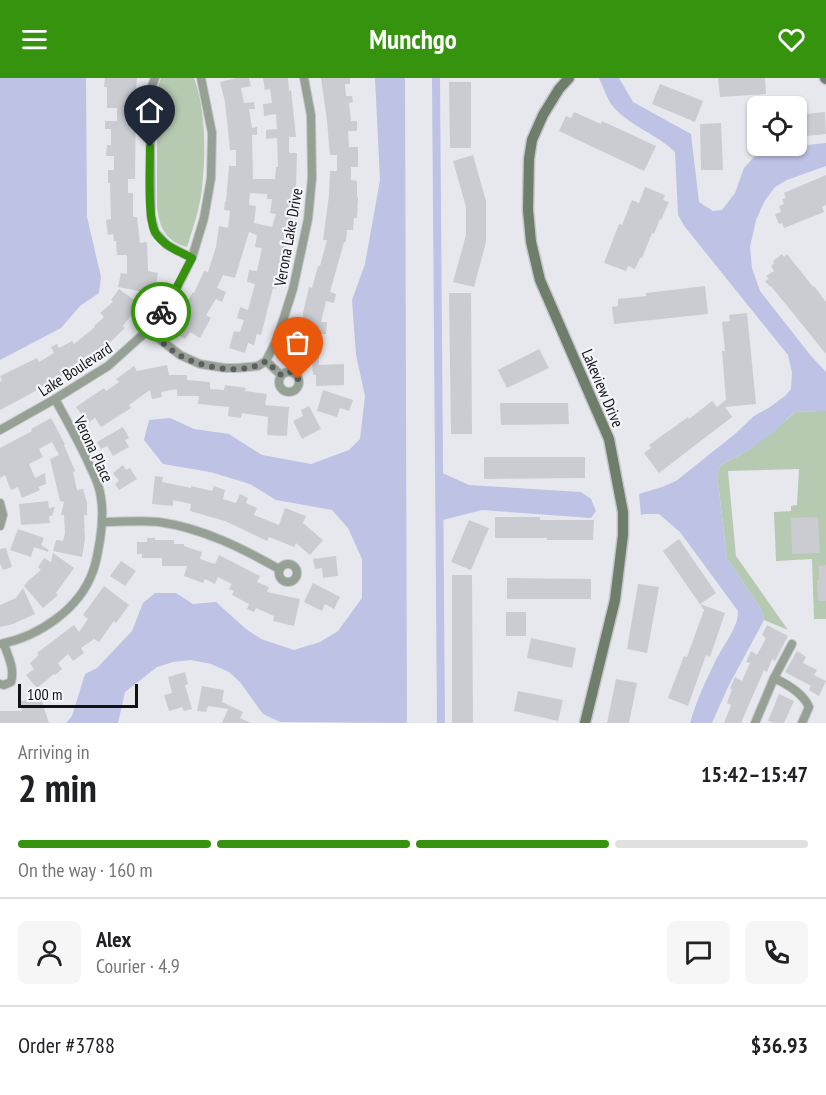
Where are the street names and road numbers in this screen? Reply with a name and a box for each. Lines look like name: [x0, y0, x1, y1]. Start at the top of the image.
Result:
street label: Verona Lake Drive: [269, 186, 306, 289]
street label: Lake Boulevard: [34, 338, 116, 400]
street label: Lakeview Drive: [578, 346, 628, 430]
street label: Verona Place: [70, 412, 118, 485]

